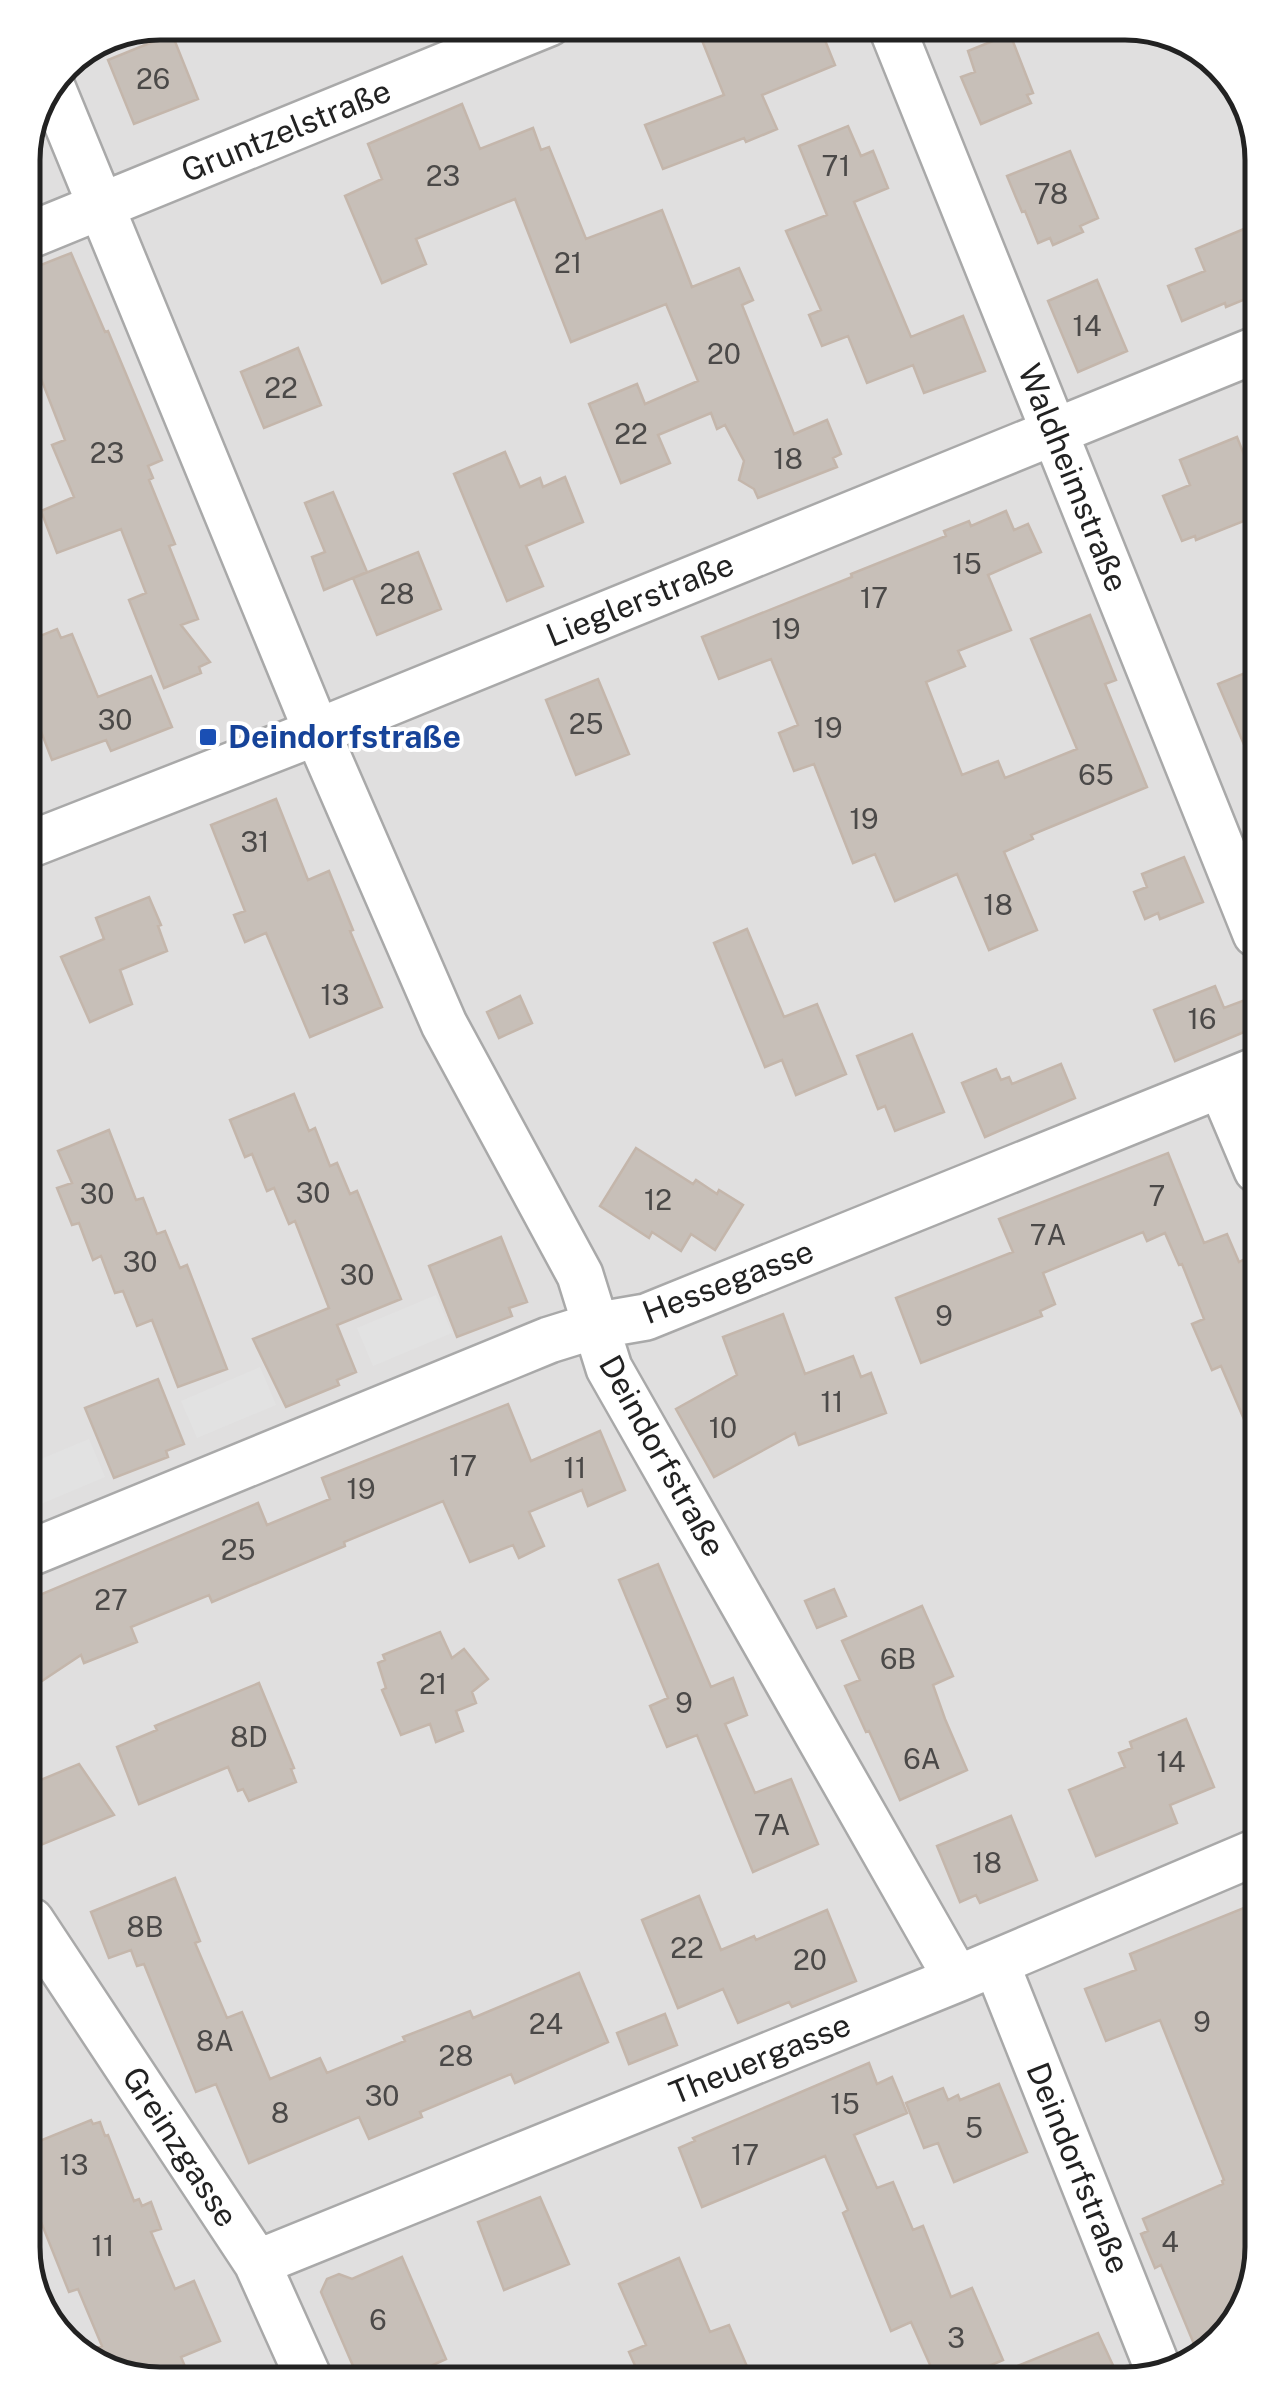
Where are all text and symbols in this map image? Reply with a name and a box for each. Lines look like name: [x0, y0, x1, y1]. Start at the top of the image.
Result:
house number: 26: [136, 62, 170, 95]
street label: Gruntzelstraße: [176, 72, 396, 189]
house number: 71: [822, 149, 850, 182]
house number: 23: [426, 159, 460, 192]
house number: 78: [1034, 177, 1068, 210]
house number: 21: [554, 246, 582, 279]
house number: 14: [1073, 309, 1102, 342]
house number: 20: [707, 337, 741, 370]
street label: Waldheimstraße: [1011, 359, 1136, 597]
house number: 22: [264, 371, 298, 404]
house number: 22: [614, 417, 648, 450]
house number: 23: [90, 436, 124, 469]
house number: 18: [773, 442, 803, 475]
street label: Lieglerstraße: [541, 545, 739, 654]
house number: 15: [952, 547, 982, 580]
house number: 28: [380, 577, 414, 610]
house number: 17: [860, 581, 888, 614]
house number: 19: [772, 612, 800, 645]
house number: 30: [98, 703, 132, 736]
house number: 25: [569, 707, 603, 740]
house number: 19: [814, 711, 842, 744]
place label: Deindorfstraße: [228, 718, 461, 755]
marker: Deindorfstraße: [197, 726, 219, 748]
house number: 65: [1078, 758, 1114, 791]
house number: 19: [850, 802, 878, 835]
house number: 31: [240, 825, 270, 858]
house number: 18: [983, 888, 1013, 921]
house number: 13: [320, 978, 350, 1011]
house number: 16: [1188, 1002, 1216, 1035]
house number: 30: [296, 1176, 330, 1209]
house number: 30: [80, 1177, 114, 1210]
house number: 7: [1149, 1179, 1165, 1212]
house number: 12: [644, 1183, 672, 1216]
house number: 7A: [1030, 1218, 1066, 1251]
street label: Hessegasse: [637, 1232, 819, 1331]
house number: 30: [123, 1245, 157, 1278]
house number: 30: [340, 1258, 374, 1291]
house number: 9: [935, 1299, 953, 1332]
street label: Deindorfstraße: [592, 1349, 733, 1563]
house number: 11: [821, 1385, 843, 1418]
house number: 10: [709, 1411, 737, 1444]
house number: 17: [449, 1449, 477, 1482]
house number: 11: [564, 1451, 586, 1484]
house number: 19: [347, 1472, 375, 1505]
house number: 25: [221, 1533, 255, 1566]
house number: 27: [94, 1583, 128, 1616]
house number: 6B: [880, 1642, 916, 1675]
house number: 21: [419, 1667, 447, 1700]
house number: 9: [675, 1686, 693, 1719]
house number: 8D: [230, 1720, 268, 1753]
house number: 6A: [903, 1742, 941, 1775]
house number: 14: [1157, 1745, 1186, 1778]
house number: 7A: [754, 1808, 790, 1841]
house number: 18: [972, 1846, 1002, 1879]
house number: 8B: [127, 1910, 163, 1943]
house number: 22: [670, 1931, 704, 1964]
house number: 20: [793, 1943, 827, 1976]
street label: Theuergasse: [664, 2005, 856, 2112]
house number: 9: [1193, 2005, 1211, 2038]
house number: 24: [529, 2007, 563, 2040]
house number: 8A: [196, 2024, 234, 2057]
house number: 28: [439, 2039, 473, 2072]
street label: Deindorfstraße: [1019, 2057, 1138, 2279]
street label: Greinzgasse: [115, 2060, 246, 2234]
house number: 30: [365, 2079, 399, 2112]
house number: 15: [830, 2087, 860, 2120]
house number: 8: [271, 2096, 289, 2129]
house number: 5: [965, 2111, 983, 2144]
house number: 17: [731, 2138, 759, 2171]
house number: 13: [59, 2148, 89, 2181]
house number: 4: [1161, 2225, 1179, 2258]
house number: 11: [92, 2229, 114, 2262]
house number: 6: [369, 2303, 387, 2336]
house number: 3: [947, 2321, 965, 2354]

